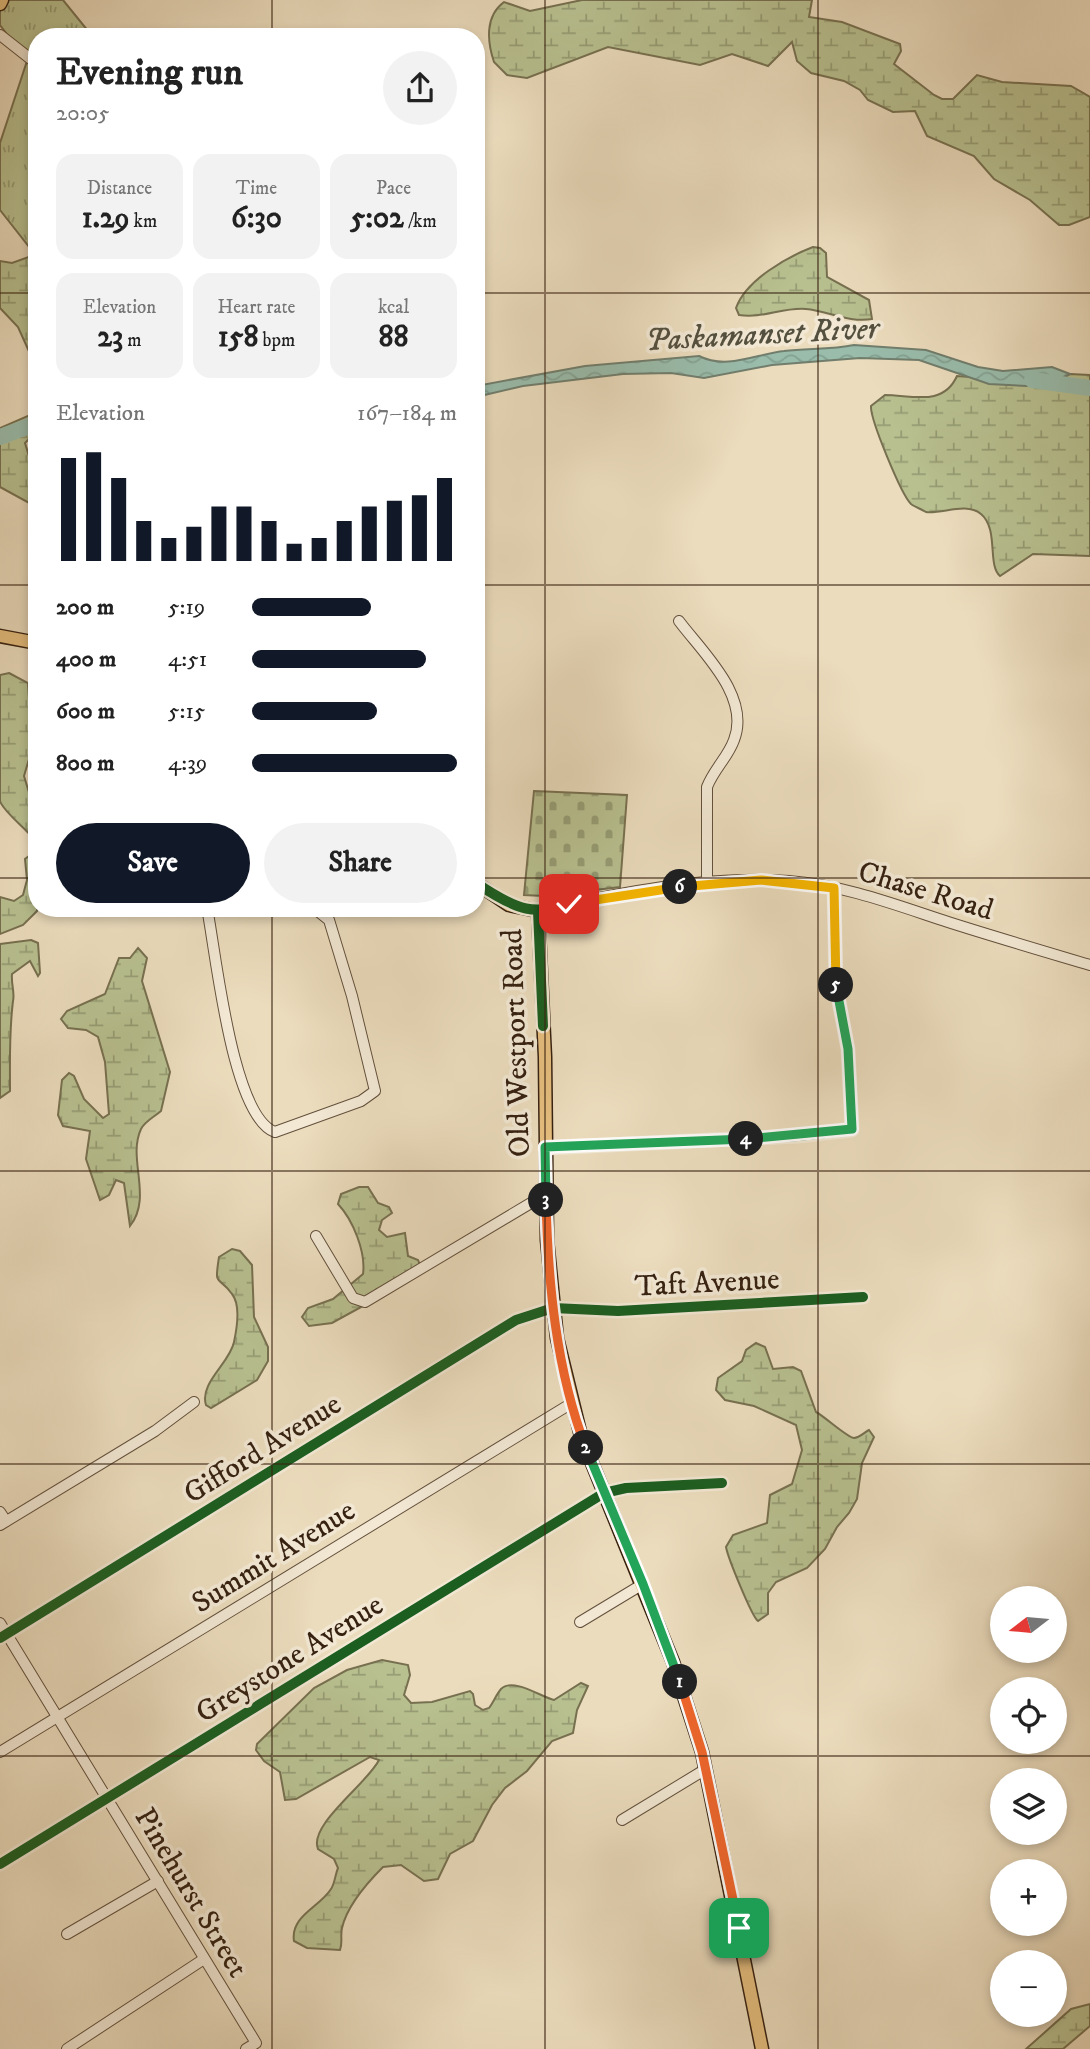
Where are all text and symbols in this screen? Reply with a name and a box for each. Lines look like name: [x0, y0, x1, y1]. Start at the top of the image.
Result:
text: Evening run: [56, 49, 243, 97]
button: share: [383, 51, 457, 125]
text: 20:05: [56, 99, 109, 128]
text: Distance: [87, 177, 152, 200]
text: Time: [236, 177, 277, 200]
text: Pace: [376, 177, 411, 200]
text: 1.29: [82, 200, 130, 237]
text: 6:30: [231, 200, 282, 237]
text: 5:02: [350, 200, 404, 237]
text: km: [130, 210, 157, 233]
text: /km: [404, 210, 437, 233]
text: Elevation: [83, 296, 156, 319]
text: Heart rate: [218, 296, 295, 319]
text: kcal: [378, 296, 409, 319]
water label: Paskamanset River: [645, 309, 882, 361]
text: 23: [97, 319, 123, 356]
text: 158: [218, 319, 258, 356]
text: 88: [378, 319, 409, 356]
text: m: [123, 329, 142, 352]
text: bpm: [258, 329, 295, 352]
text: Elevation: [56, 399, 145, 428]
text: 167–184 m: [357, 399, 457, 428]
text: 200 m: [56, 593, 114, 622]
text: 5:19: [168, 593, 205, 622]
text: 400 m: [56, 645, 116, 674]
text: 4:51: [168, 645, 207, 674]
text: 600 m: [56, 697, 115, 726]
text: 5:15: [168, 697, 205, 726]
text: 800 m: [56, 749, 114, 778]
text: 4:39: [168, 749, 207, 778]
button: Save: [56, 823, 250, 903]
button: Share: [264, 823, 457, 903]
street label: Chase Road: [853, 853, 998, 930]
pin: 6: [662, 870, 698, 904]
pin: [539, 874, 599, 934]
text: 6: [675, 875, 684, 898]
icon: check: [550, 885, 588, 923]
street label: Old Westport Road: [494, 928, 539, 1158]
pin: 5: [818, 968, 854, 1002]
text: 5: [831, 973, 840, 996]
pin: 4: [728, 1122, 764, 1156]
text: 4: [740, 1127, 751, 1150]
pin: 3: [528, 1182, 564, 1218]
text: 3: [542, 1188, 549, 1211]
street label: Taft Avenue: [634, 1261, 780, 1306]
street label: Gifford Avenue: [177, 1386, 348, 1512]
pin: 2: [568, 1430, 604, 1466]
text: 2: [581, 1436, 590, 1459]
street label: Summit Avenue: [185, 1492, 362, 1622]
north arrow: [990, 1586, 1068, 1662]
map controls: [990, 1586, 1067, 2027]
street label: Greystone Avenue: [189, 1587, 390, 1732]
pin: 1: [662, 1664, 698, 1700]
text: 1: [676, 1670, 683, 1693]
button: locate: [990, 1677, 1067, 1754]
button: layers: [990, 1768, 1067, 1845]
street label: Pinehurst Street: [126, 1801, 256, 1984]
button: +: [990, 1859, 1067, 1936]
pin: [709, 1898, 769, 1958]
icon: arrive: [720, 1909, 758, 1947]
button: −: [990, 1950, 1067, 2027]

